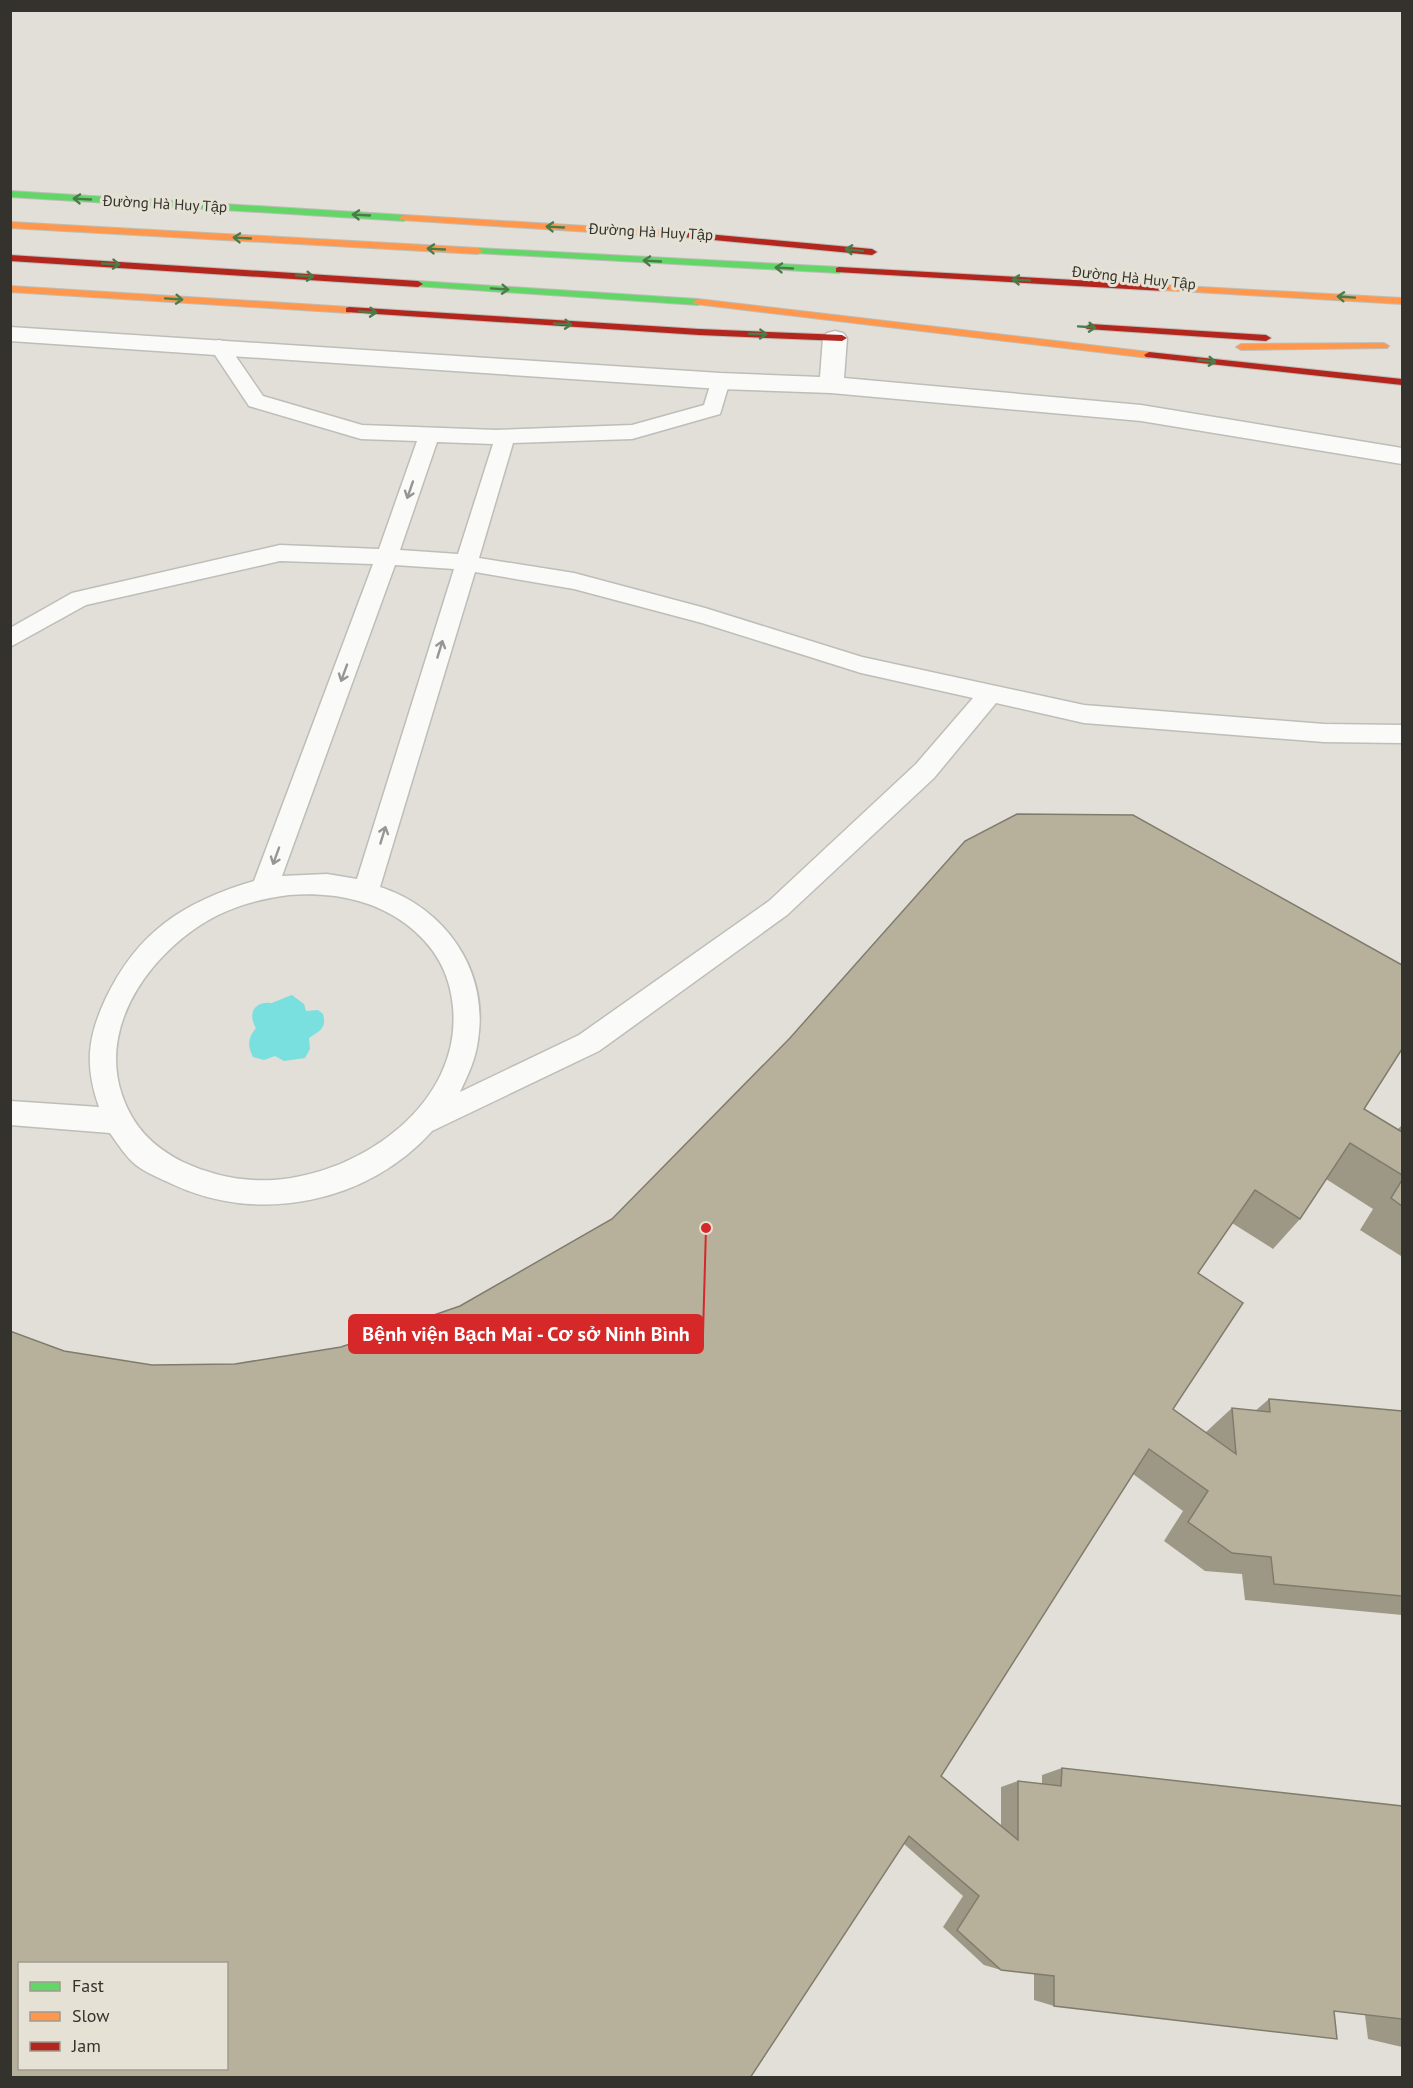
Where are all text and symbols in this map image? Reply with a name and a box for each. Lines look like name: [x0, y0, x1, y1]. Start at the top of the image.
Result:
street label: Đường Hà Huy Tập: [101, 191, 228, 216]
one-way arrow: [73, 193, 93, 204]
one-way arrow: [351, 210, 371, 221]
street label: Đường Hà Huy Tập: [587, 219, 714, 244]
one-way arrow: [546, 221, 566, 232]
one-way arrow: [232, 232, 252, 243]
one-way arrow: [427, 243, 447, 254]
one-way arrow: [845, 244, 865, 255]
one-way arrow: [643, 255, 663, 266]
one-way arrow: [100, 259, 120, 270]
street label: Đường Hà Huy Tập: [1070, 261, 1197, 293]
one-way arrow: [774, 262, 794, 273]
one-way arrow: [295, 270, 315, 281]
one-way arrow: [1011, 274, 1031, 285]
one-way arrow: [490, 283, 510, 294]
one-way arrow: [1336, 292, 1356, 303]
one-way arrow: [163, 294, 183, 305]
one-way arrow: [358, 306, 378, 317]
one-way arrow: [552, 318, 572, 329]
one-way arrow: [1077, 321, 1097, 332]
one-way arrow: [747, 329, 767, 340]
one-way arrow: [1196, 356, 1216, 367]
one-way arrow: [404, 480, 415, 499]
one-way arrow: [435, 640, 446, 659]
one-way arrow: [337, 664, 348, 682]
one-way arrow: [378, 826, 389, 845]
one-way arrow: [270, 846, 281, 865]
callout: Bệnh viện Bạch Mai - Cơ sở Ninh Bình: [349, 1315, 703, 1353]
text: Bệnh viện Bạch Mai - Cơ sở Ninh Bình: [362, 1321, 690, 1347]
legend: [18, 1962, 228, 2070]
text: Fast: [72, 1974, 104, 1997]
text: Slow: [72, 2004, 110, 2027]
text: Jam: [71, 2034, 101, 2057]

